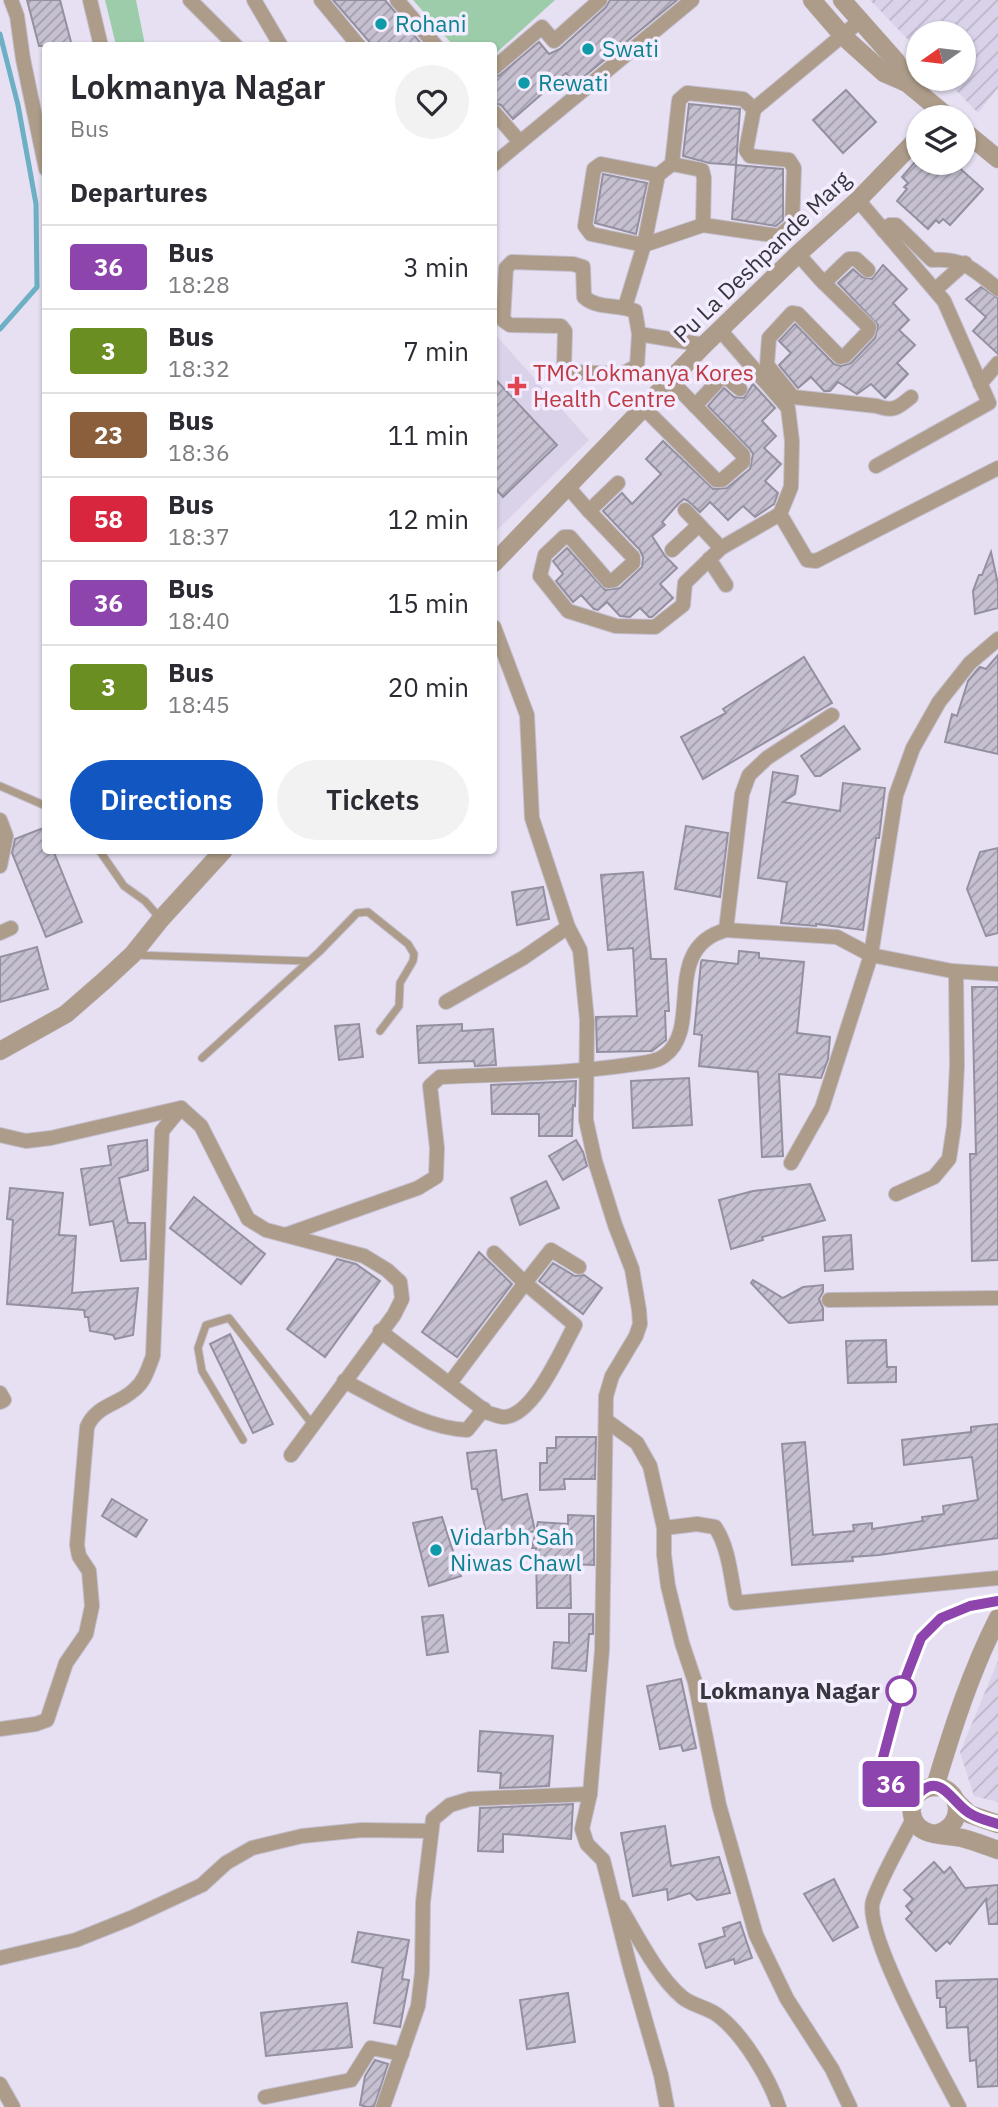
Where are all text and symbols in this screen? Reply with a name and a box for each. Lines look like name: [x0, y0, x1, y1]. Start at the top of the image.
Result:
place label: Rohani: [395, 8, 466, 38]
marker: Rohani: [373, 16, 389, 32]
north arrow: [906, 21, 976, 91]
map controls: [906, 21, 976, 175]
place label: Swati: [602, 33, 659, 63]
marker: Swati: [580, 41, 596, 57]
text: Lokmanya Nagar: [70, 65, 325, 108]
button: heart: [395, 65, 469, 139]
place label: Rewati: [538, 67, 608, 97]
marker: Rewati: [516, 75, 532, 91]
button: layers: [906, 105, 976, 175]
text: Bus: [70, 113, 109, 143]
street label: Pu La Deshpande Marg: [666, 164, 856, 349]
text: Departures: [70, 175, 208, 209]
text: Bus: [168, 235, 214, 269]
text: 3 min: [403, 250, 469, 284]
text: 36: [94, 251, 123, 283]
text: 18:28: [168, 269, 230, 299]
text: Bus: [168, 319, 214, 353]
text: 7 min: [403, 334, 469, 368]
text: 3: [101, 335, 116, 367]
text: 18:32: [168, 353, 230, 383]
place label: TMC Lokmanya Kores Health Centre: [533, 357, 754, 413]
marker: TMC Lokmanya Kores Health Centre: [507, 376, 527, 396]
text: Bus: [168, 403, 214, 437]
text: 11 min: [388, 418, 469, 452]
text: 23: [94, 419, 123, 451]
text: 18:36: [168, 437, 230, 467]
text: Bus: [168, 487, 214, 521]
text: 12 min: [388, 502, 469, 536]
text: 58: [94, 503, 123, 535]
text: 18:37: [168, 521, 230, 551]
text: Bus: [168, 571, 214, 605]
text: 15 min: [388, 586, 469, 620]
text: 36: [94, 587, 123, 619]
text: 18:40: [168, 605, 230, 635]
text: Bus: [168, 655, 214, 689]
text: 20 min: [388, 670, 469, 704]
text: 3: [101, 671, 116, 703]
text: 18:45: [168, 689, 230, 719]
button: Directions: [70, 760, 263, 840]
button: Tickets: [277, 760, 469, 840]
place label: Vidarbh Sah Niwas Chawl: [450, 1521, 582, 1577]
marker: Vidarbh Sah Niwas Chawl: [428, 1542, 444, 1558]
place label: Lokmanya Nagar: [699, 1675, 880, 1705]
marker: Lokmanya Nagar: [886, 1676, 916, 1706]
line badge: 36: [860, 1761, 922, 1807]
text: 36: [877, 1768, 905, 1800]

